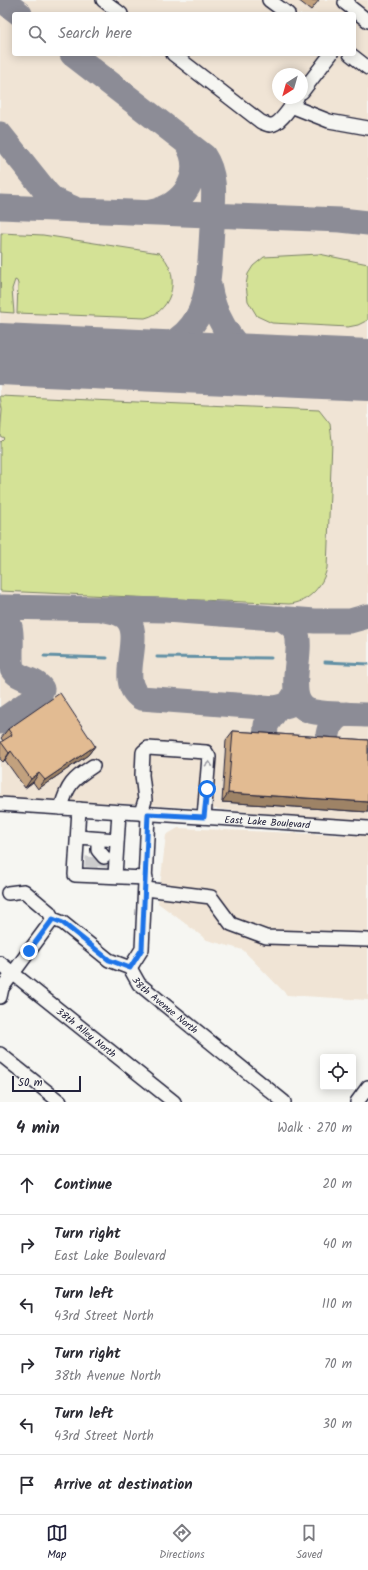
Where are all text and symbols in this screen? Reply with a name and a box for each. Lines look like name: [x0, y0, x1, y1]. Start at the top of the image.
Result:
search box: [12, 12, 356, 56]
text: Search here: [58, 22, 132, 46]
icon: search: [26, 23, 48, 45]
north arrow: [272, 68, 308, 104]
one-way arrow: [204, 761, 213, 767]
route start: [198, 780, 216, 798]
street label: East Lake Boulevard: [224, 812, 312, 833]
route end: [20, 942, 38, 960]
street label: 38th Avenue North: [127, 974, 201, 1038]
street label: 38th Alley North: [53, 1004, 120, 1062]
map controls: [320, 1054, 356, 1090]
button: locate: [320, 1054, 356, 1090]
scale bar: [12, 1074, 81, 1093]
text: 50 m: [18, 1074, 43, 1092]
text: 4 min: [16, 1115, 60, 1142]
text: Walk · 270 m: [277, 1118, 352, 1139]
text: Continue: [54, 1173, 112, 1197]
icon: ahead: [16, 1174, 38, 1196]
text: 20 m: [322, 1174, 352, 1195]
text: Turn right: [54, 1222, 121, 1246]
icon: right: [16, 1234, 38, 1256]
text: 40 m: [323, 1234, 352, 1255]
text: East Lake Boulevard: [54, 1246, 166, 1267]
text: Turn left: [54, 1282, 114, 1306]
icon: left: [16, 1294, 38, 1316]
text: 110 m: [322, 1294, 352, 1315]
text: 43rd Street North: [54, 1306, 154, 1327]
text: Turn right: [54, 1342, 121, 1366]
icon: right: [16, 1354, 38, 1376]
text: 70 m: [324, 1354, 352, 1375]
text: 38th Avenue North: [54, 1366, 161, 1387]
text: Turn left: [54, 1402, 114, 1426]
icon: left: [16, 1414, 38, 1436]
text: 30 m: [323, 1414, 352, 1435]
text: 43rd Street North: [54, 1426, 154, 1447]
text: Arrive at destination: [54, 1473, 193, 1497]
icon: arrive: [16, 1474, 38, 1496]
tab: Map: [46, 1522, 68, 1564]
tab: Directions: [159, 1522, 205, 1564]
tab: Saved: [296, 1522, 322, 1564]

